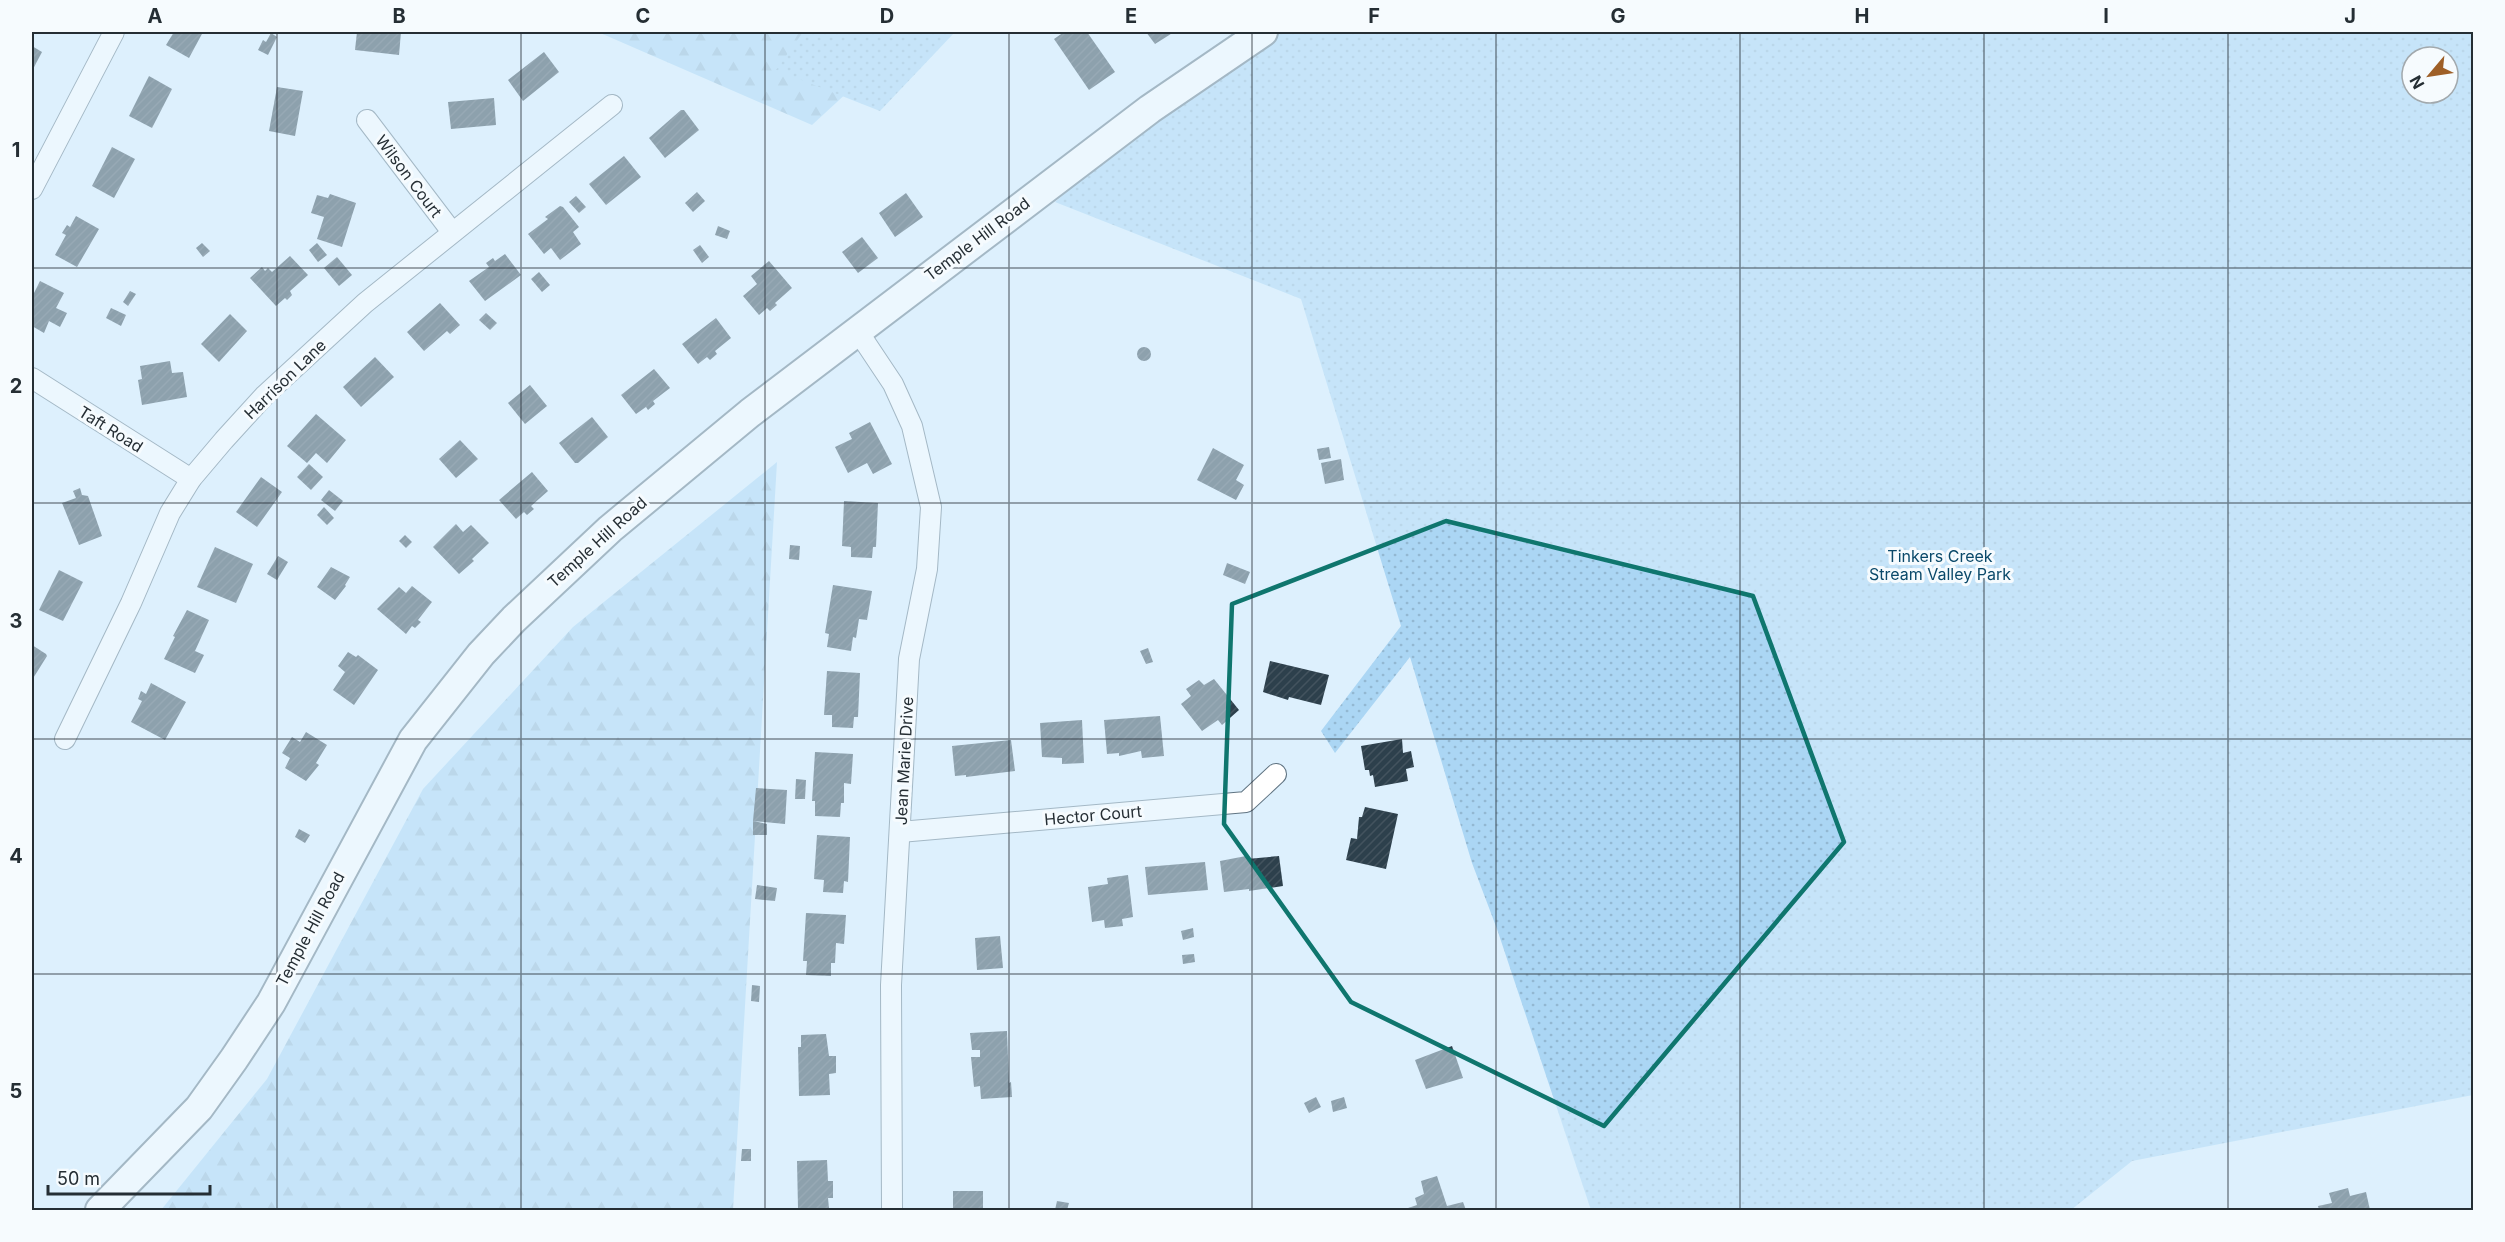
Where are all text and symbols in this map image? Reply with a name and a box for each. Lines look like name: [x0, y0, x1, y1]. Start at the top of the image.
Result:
text: A: [148, 4, 163, 28]
text: B: [392, 4, 406, 28]
text: C: [636, 4, 650, 28]
text: D: [880, 4, 894, 28]
text: E: [1125, 4, 1137, 28]
text: F: [1368, 4, 1380, 28]
text: G: [1610, 4, 1626, 28]
text: H: [1855, 4, 1869, 28]
text: I: [2103, 4, 2109, 28]
text: J: [2344, 4, 2356, 28]
north arrow: [2400, 45, 2460, 105]
text: N: [2405, 72, 2429, 92]
street label: Wilson Court: [372, 131, 446, 221]
text: 1: [12, 138, 20, 162]
street label: Temple Hill Road: [920, 193, 1034, 285]
street label: Harrison Lane: [240, 335, 330, 423]
text: 2: [10, 374, 22, 398]
street label: Taft Road: [75, 401, 147, 457]
street label: Temple Hill Road: [543, 492, 651, 592]
park label: Tinkers Creek Stream Valley Park: [1869, 546, 2011, 584]
text: 3: [10, 609, 22, 633]
street label: Jean Marie Drive: [891, 696, 917, 826]
street label: Hector Court: [1043, 801, 1143, 829]
text: 4: [9, 844, 23, 868]
street label: Temple Hill Road: [271, 868, 349, 990]
text: 5: [10, 1079, 22, 1103]
scale bar: [48, 1158, 210, 1196]
text: 50 m: [57, 1168, 100, 1189]

